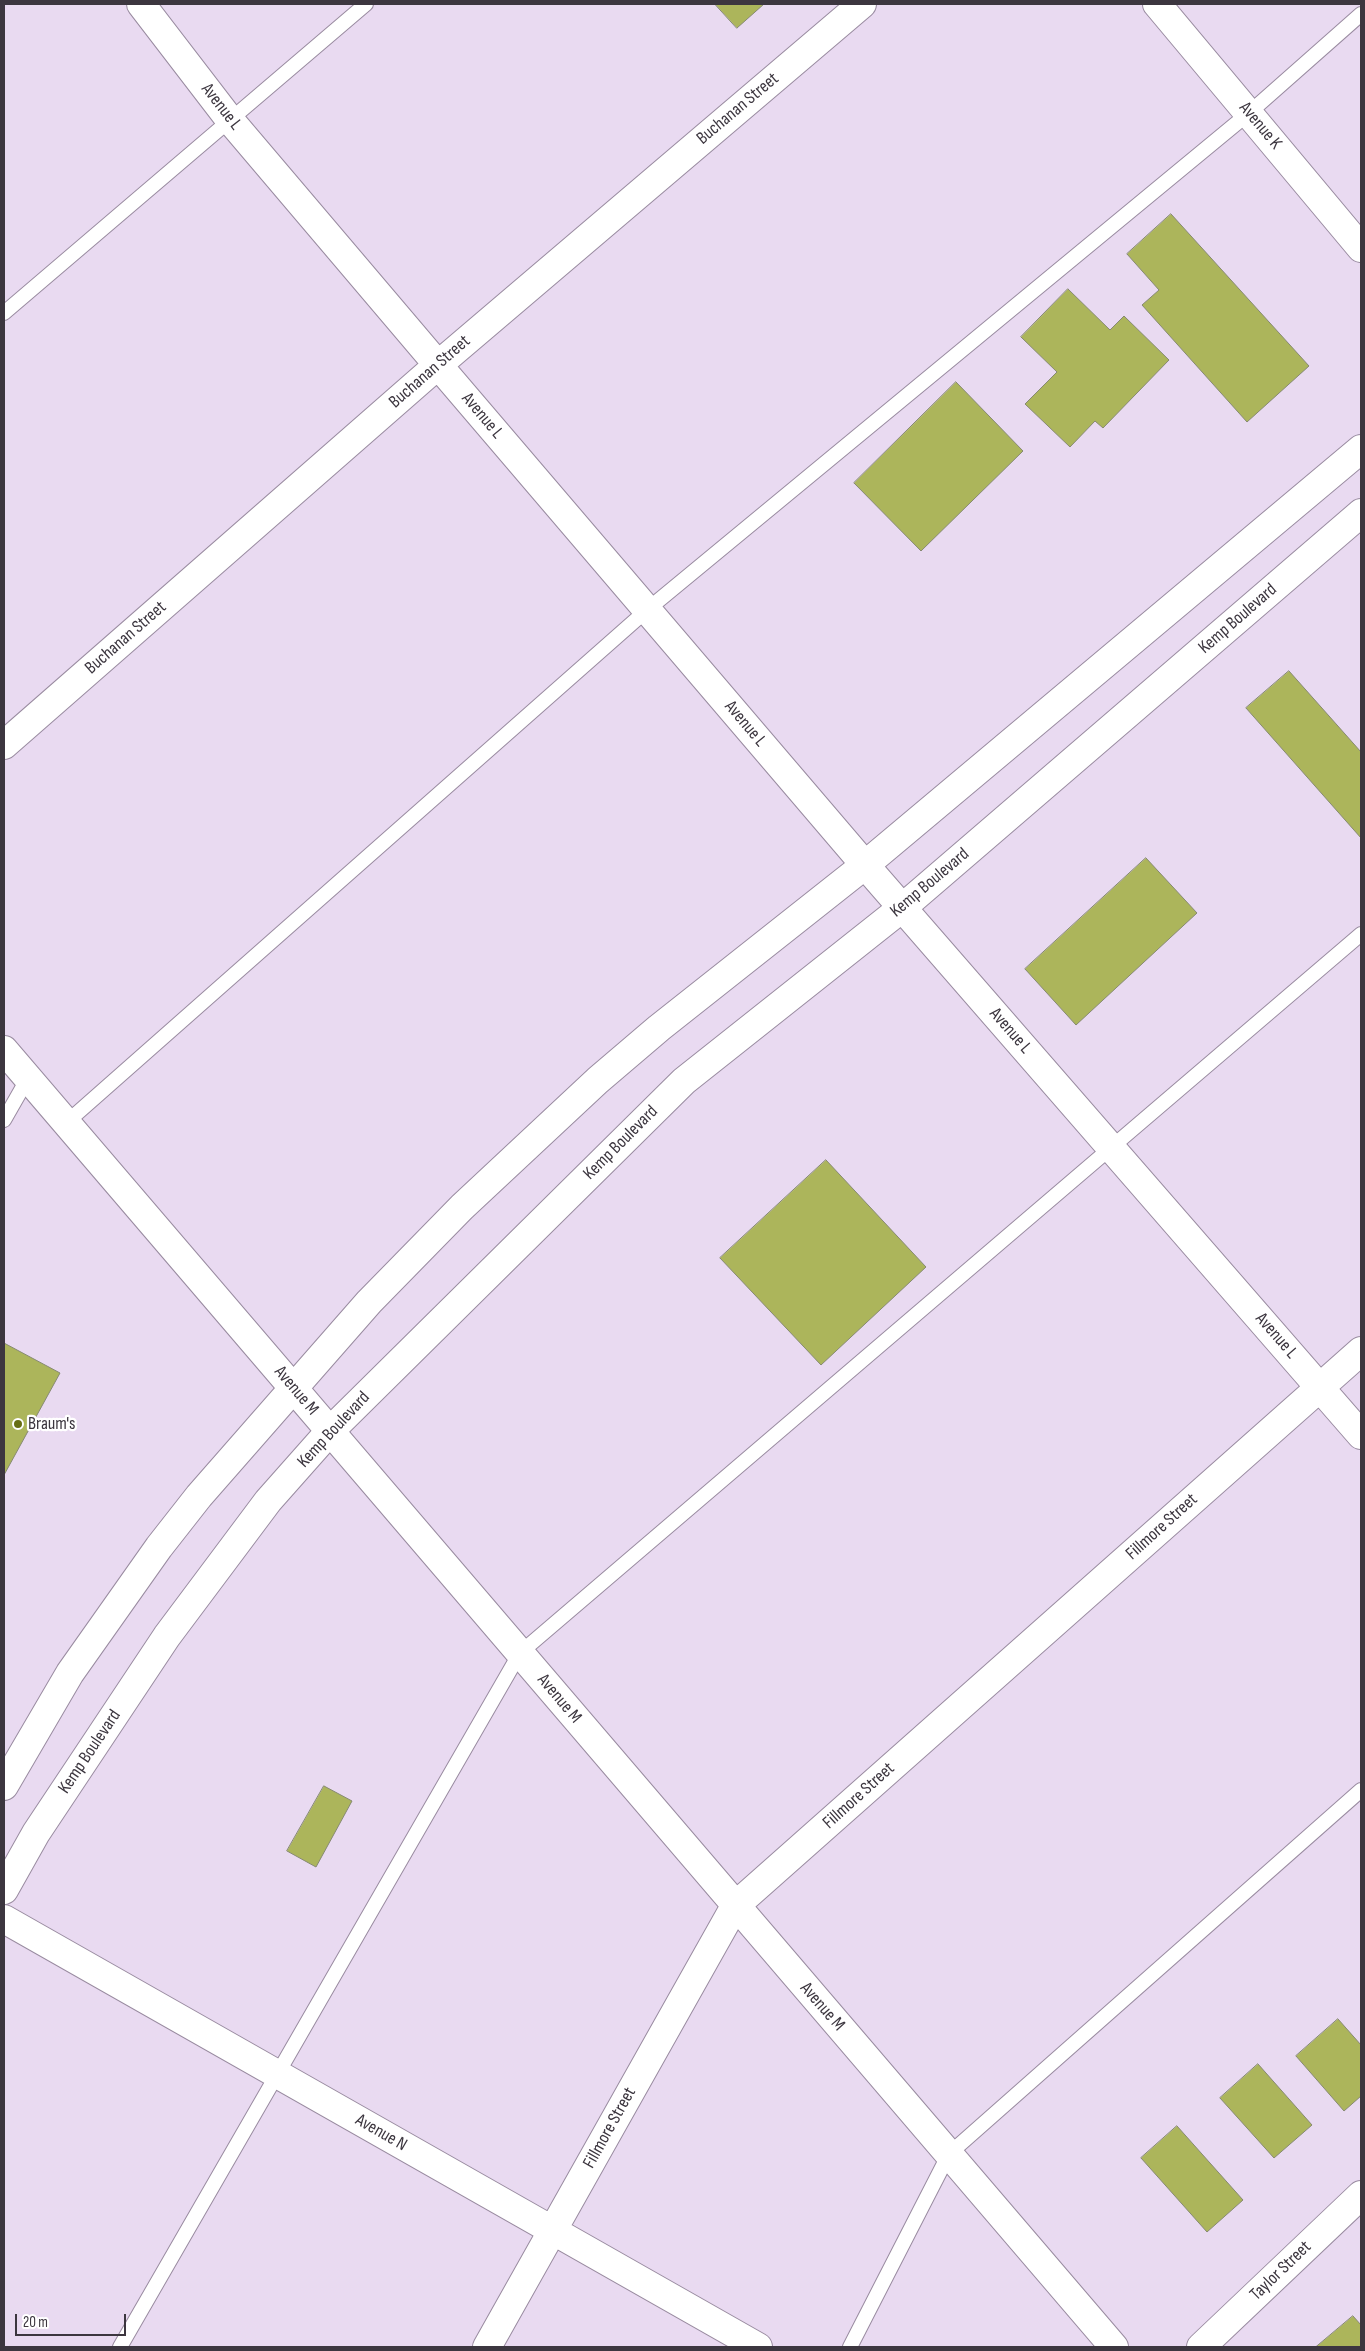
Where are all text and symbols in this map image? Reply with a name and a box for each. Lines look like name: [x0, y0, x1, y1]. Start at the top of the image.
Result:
street label: Buchanan Street: [693, 68, 783, 150]
street label: Avenue L: [196, 79, 246, 135]
street label: Avenue K: [1234, 98, 1286, 154]
street label: Buchanan Street: [385, 331, 475, 413]
street label: Avenue L: [457, 389, 507, 443]
street label: Kemp Boulevard: [1195, 579, 1281, 659]
street label: Buchanan Street: [81, 597, 171, 679]
street label: Avenue L: [720, 697, 770, 751]
street label: Kemp Boulevard: [886, 844, 974, 922]
street label: Avenue L: [984, 1004, 1036, 1058]
street label: Kemp Boulevard: [579, 1101, 663, 1185]
street label: Avenue L: [1250, 1309, 1302, 1363]
street label: Avenue M: [269, 1362, 323, 1420]
street label: Kemp Boulevard: [293, 1387, 375, 1473]
place label: Braum's: [28, 1413, 76, 1435]
marker: Braum's: [12, 1418, 24, 1430]
street label: Fillmore Street: [1122, 1489, 1202, 1565]
street label: Avenue M: [532, 1670, 586, 1728]
street label: Kemp Boulevard: [54, 1706, 126, 1798]
street label: Fillmore Street: [819, 1758, 899, 1834]
street label: Avenue M: [795, 1978, 849, 2036]
street label: Fillmore Street: [579, 2084, 641, 2172]
street label: Avenue N: [351, 2110, 411, 2156]
street label: Taylor Street: [1246, 2237, 1316, 2305]
scale bar: [18, 2304, 129, 2336]
text: 20 m: [23, 2313, 48, 2332]

